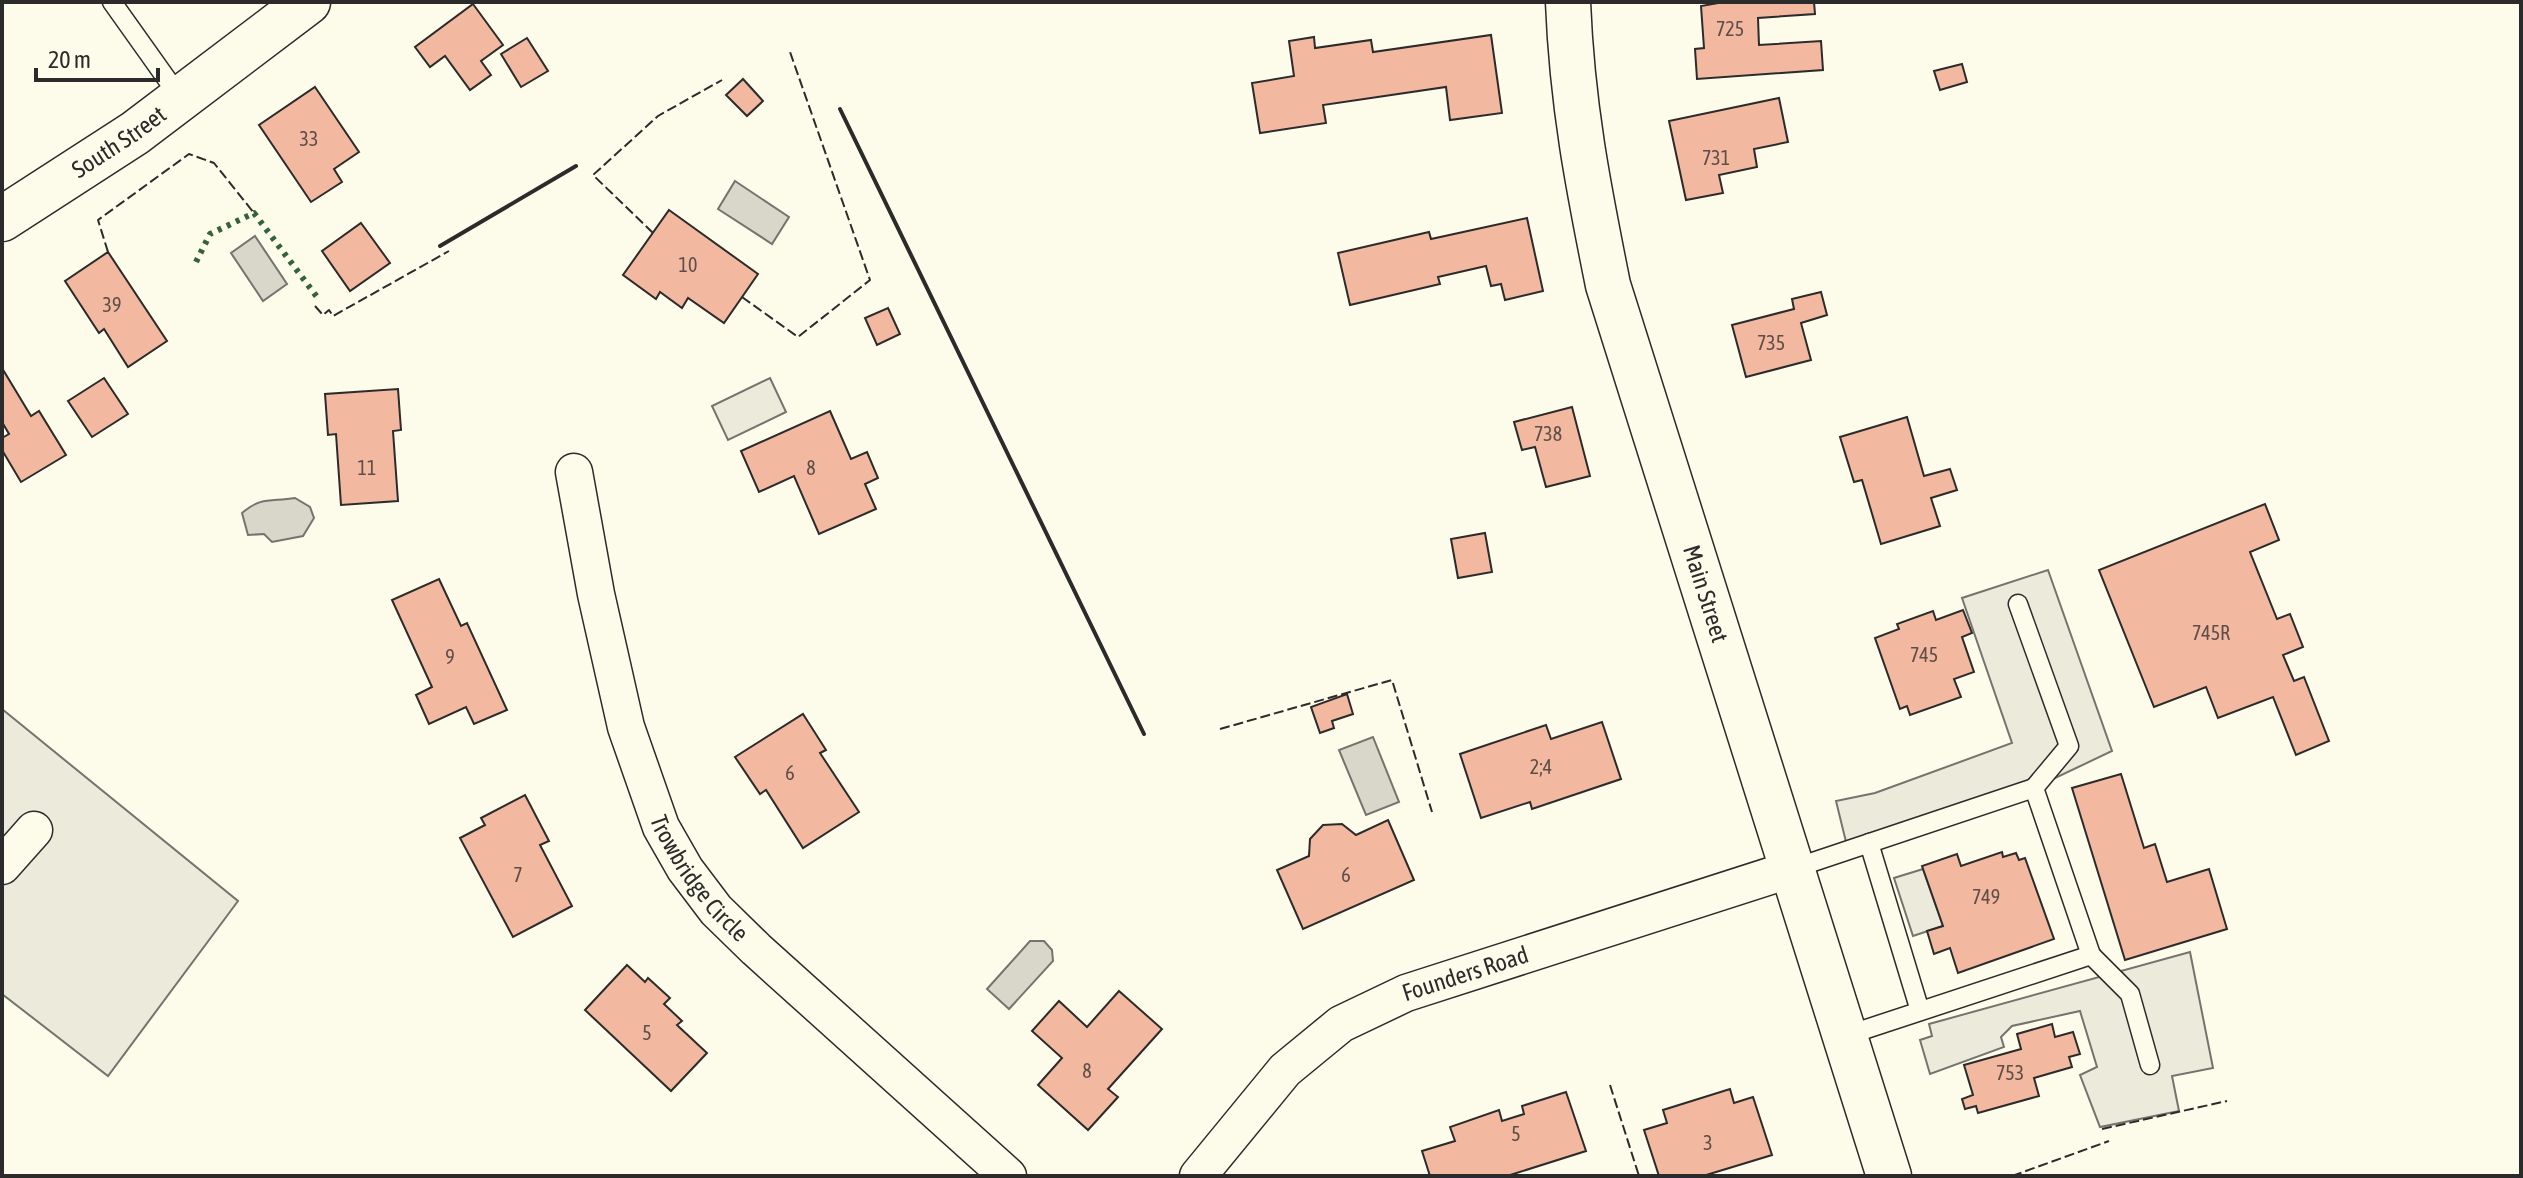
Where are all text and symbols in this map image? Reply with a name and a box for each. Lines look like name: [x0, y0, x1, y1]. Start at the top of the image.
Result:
house number: 725: [1716, 17, 1744, 40]
scale bar: [36, 32, 158, 82]
text: 20 m: [48, 46, 91, 73]
street label: South Street: [67, 100, 171, 183]
house number: 33: [300, 127, 318, 150]
house number: 731: [1702, 146, 1730, 169]
house number: 10: [679, 253, 697, 276]
house number: 39: [103, 293, 121, 316]
house number: 735: [1757, 331, 1785, 354]
house number: 738: [1534, 422, 1562, 445]
house number: 11: [358, 456, 376, 479]
house number: 8: [806, 456, 816, 479]
street label: Main Street: [1678, 542, 1734, 646]
house number: 745R: [2192, 621, 2230, 644]
house number: 745: [1910, 643, 1938, 666]
house number: 9: [445, 645, 455, 668]
house number: 2;4: [1530, 755, 1552, 778]
house number: 6: [785, 761, 795, 784]
street label: Trowbridge Circle: [645, 812, 754, 947]
house number: 7: [513, 863, 523, 886]
house number: 6: [1341, 863, 1351, 886]
house number: 749: [1972, 885, 2000, 908]
street label: Founders Road: [1399, 941, 1532, 1006]
house number: 5: [642, 1021, 652, 1044]
house number: 8: [1082, 1059, 1092, 1082]
house number: 753: [1996, 1061, 2024, 1084]
house number: 5: [1511, 1122, 1521, 1145]
house number: 3: [1703, 1131, 1713, 1154]

